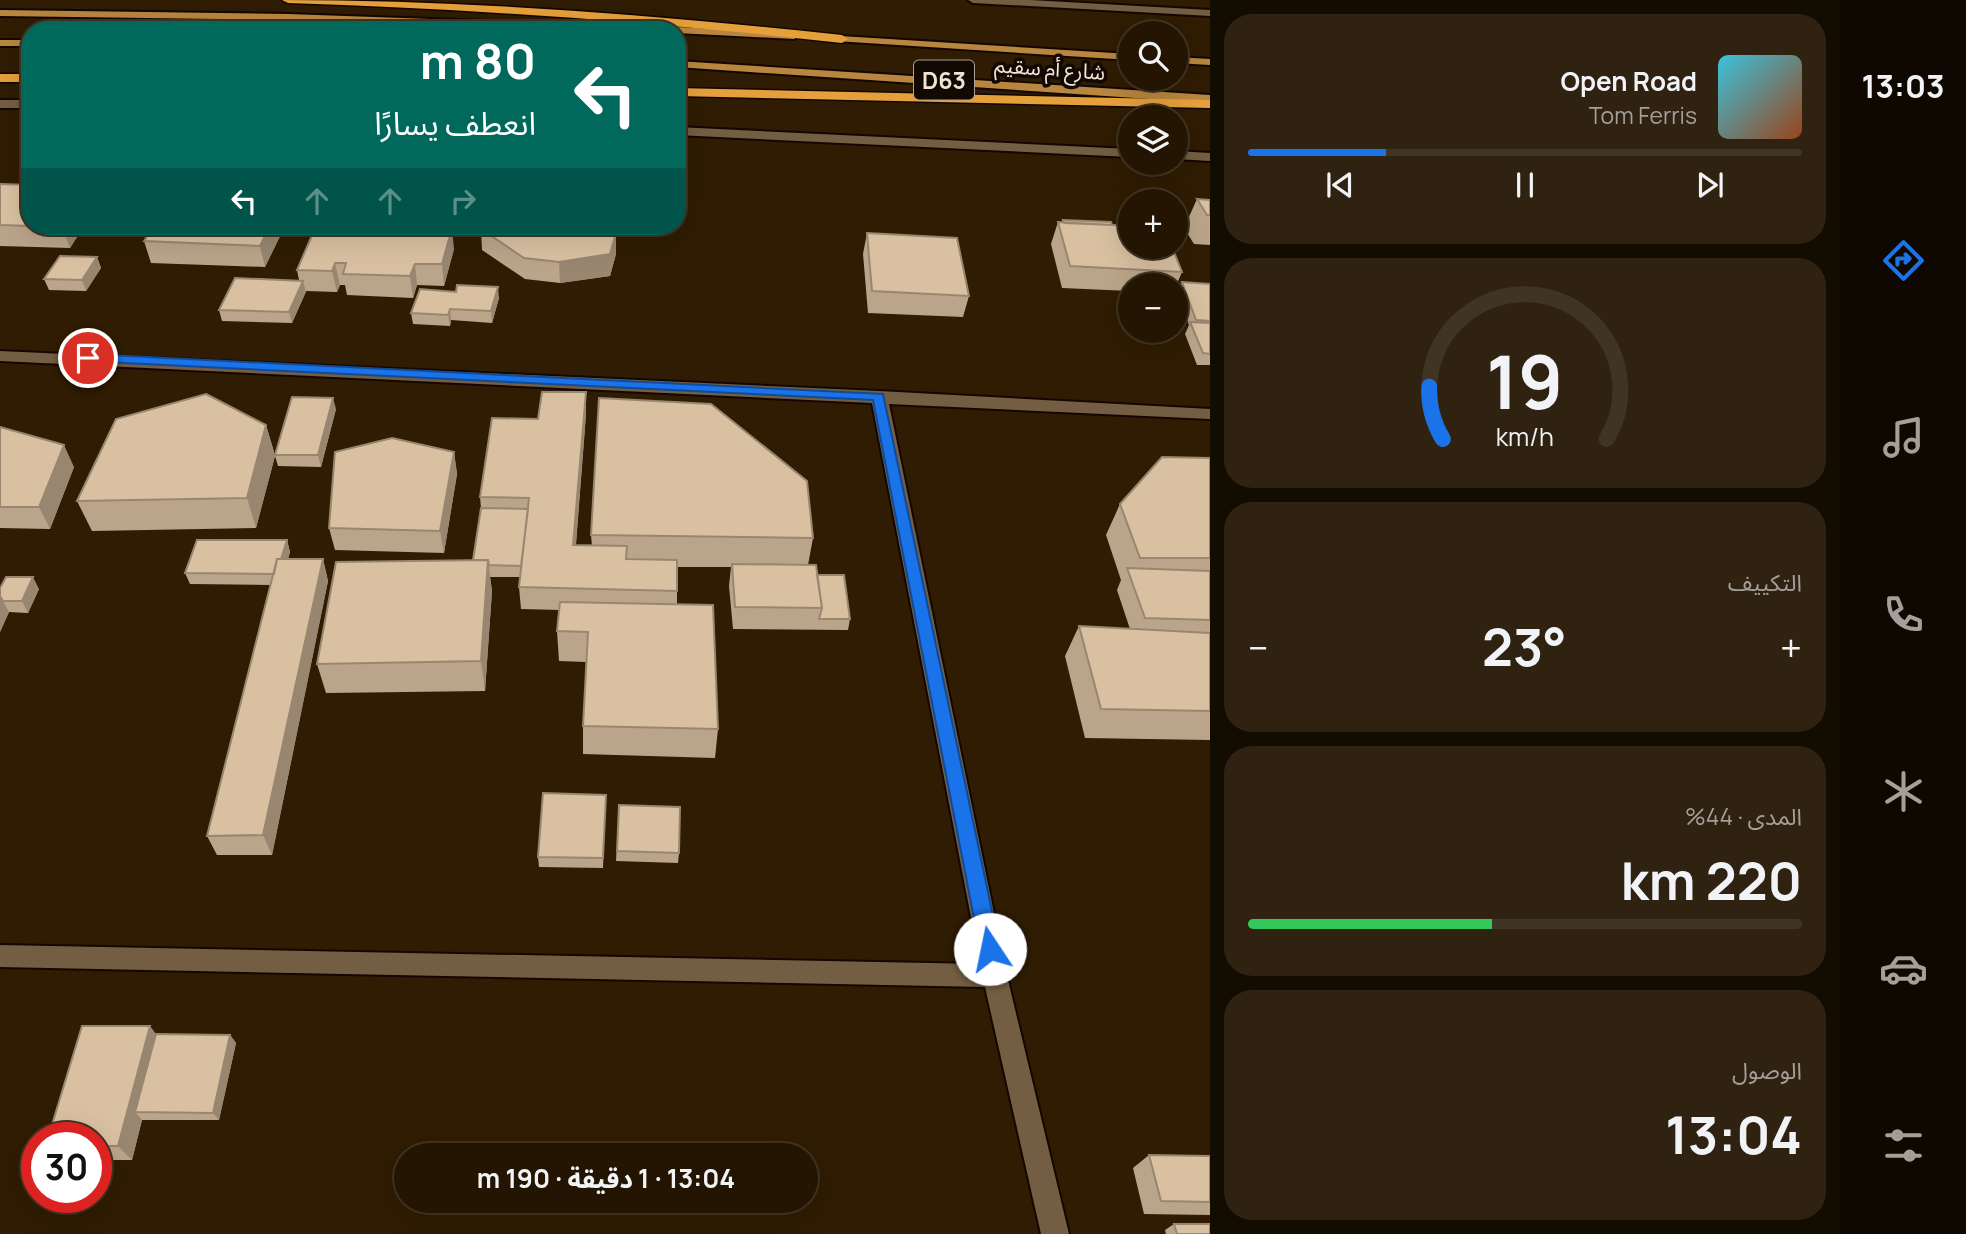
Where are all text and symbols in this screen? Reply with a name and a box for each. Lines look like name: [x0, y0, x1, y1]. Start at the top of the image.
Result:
map controls: [1118, 21, 1188, 343]
button: search: [1118, 21, 1188, 91]
text: 80 m: [420, 27, 536, 94]
icon: left: [560, 49, 651, 140]
street label: شارع أم سقيم: [993, 50, 1106, 89]
road number: D63: [914, 60, 974, 100]
text: Open Road: [1561, 63, 1697, 99]
text: 13:03: [1861, 64, 1945, 108]
text: Tom Ferris: [1589, 99, 1697, 131]
text: انعطف يسارًا: [374, 101, 536, 145]
button: layers: [1118, 105, 1188, 175]
icon: previous: [1321, 166, 1359, 204]
icon: pause: [1506, 166, 1544, 204]
icon: next: [1691, 166, 1729, 204]
icon: left: [225, 182, 263, 220]
icon: ahead: [298, 182, 336, 220]
icon: ahead: [371, 182, 409, 220]
icon: right: [444, 182, 482, 220]
button: +: [1118, 189, 1188, 259]
icon: directions: [1879, 236, 1928, 285]
button: −: [1118, 273, 1188, 343]
pin: [58, 328, 118, 388]
text: 19: [1486, 331, 1564, 431]
icon: arrive: [69, 339, 107, 377]
icon: music: [1879, 413, 1928, 462]
text: km/h: [1496, 419, 1554, 454]
text: التكييف: [1728, 566, 1802, 598]
icon: phone: [1879, 590, 1928, 639]
text: 23°: [1482, 611, 1567, 682]
text: −: [1248, 621, 1269, 673]
text: +: [1780, 621, 1802, 673]
icon: climate: [1879, 767, 1928, 816]
text: المدى · 44%: [1685, 800, 1802, 832]
text: 220 km: [1621, 845, 1802, 916]
position arrow: [953, 912, 1027, 986]
icon: car: [1879, 944, 1928, 993]
text: الوصول: [1732, 1054, 1802, 1086]
text: 13:04: [1665, 1099, 1802, 1170]
icon: filters: [1879, 1121, 1928, 1170]
speed limit sign: 30: [21, 1122, 112, 1213]
text: 13:04 · 1 دقيقة · 190 m: [477, 1160, 735, 1196]

